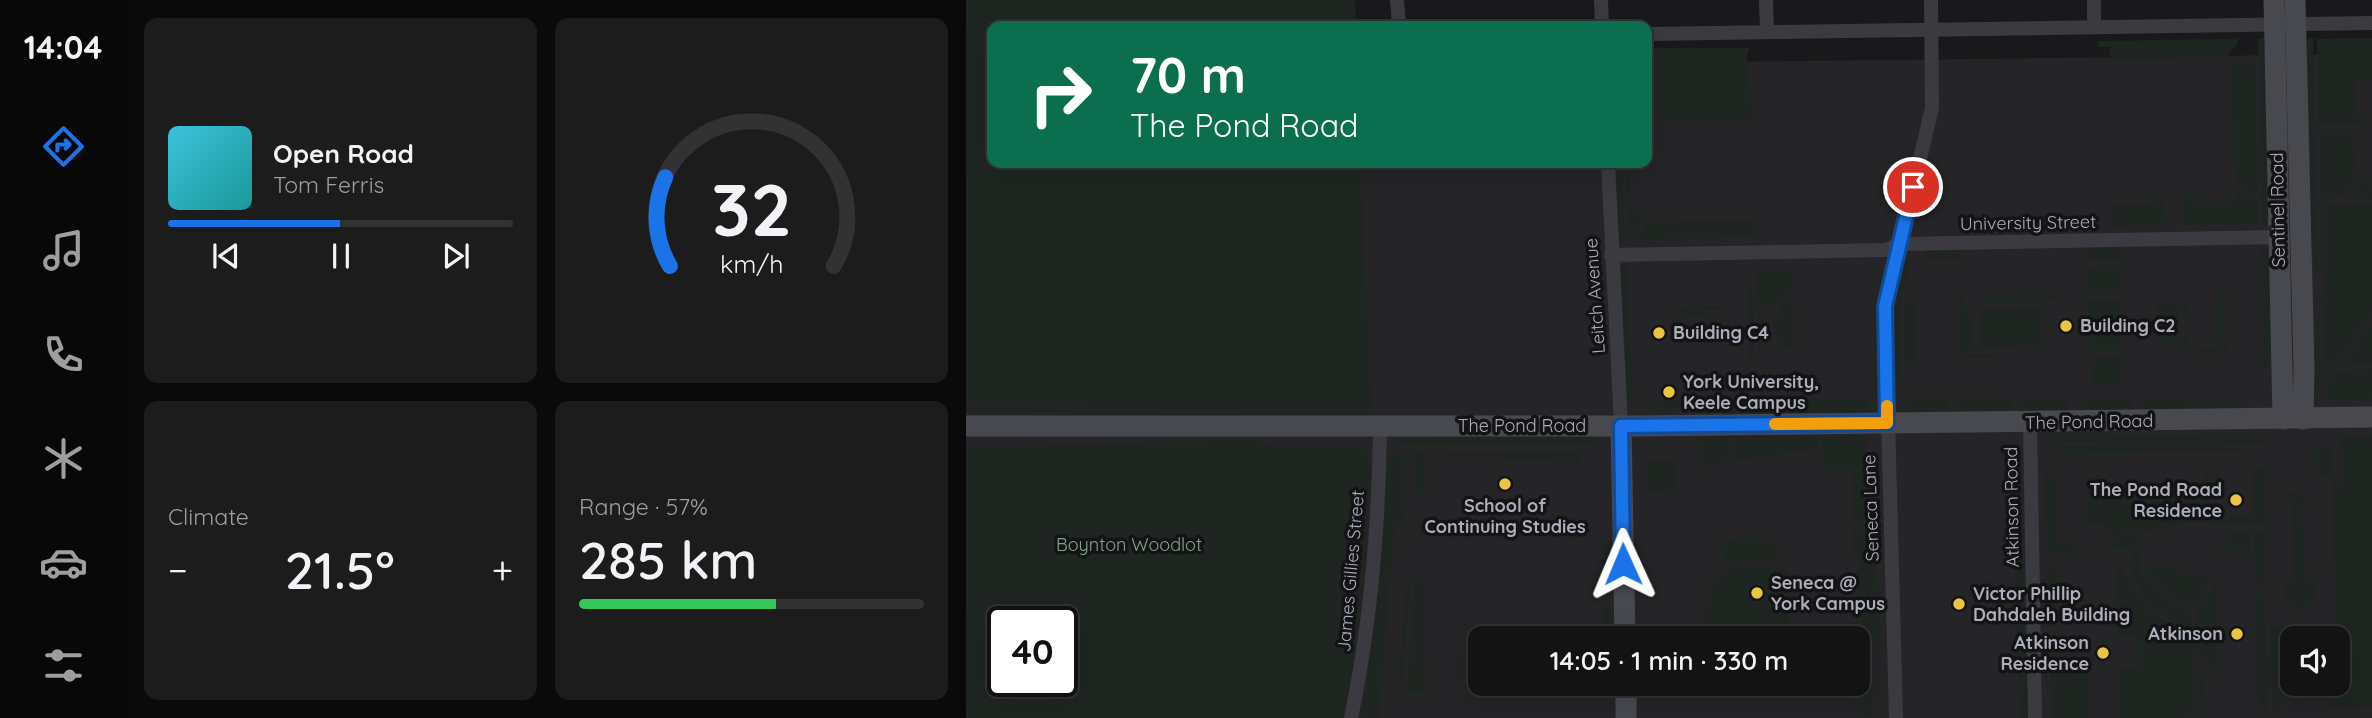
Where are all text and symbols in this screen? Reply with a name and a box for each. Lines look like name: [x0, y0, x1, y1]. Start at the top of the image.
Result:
text: 14:04: [24, 27, 102, 67]
text: 70 m: [1130, 44, 1246, 105]
icon: right: [1015, 49, 1106, 140]
text: The Pond Road: [1130, 105, 1358, 145]
icon: directions: [39, 122, 88, 171]
text: Open Road: [273, 137, 414, 170]
street label: Sentinel Road: [2265, 152, 2290, 268]
pin: [1883, 157, 1943, 217]
text: 32: [711, 164, 792, 255]
icon: arrive: [1894, 168, 1932, 206]
text: Tom Ferris: [273, 170, 384, 199]
street label: University Street: [1960, 210, 2096, 235]
icon: music: [39, 226, 88, 275]
icon: previous: [207, 237, 245, 275]
icon: pause: [322, 237, 360, 275]
icon: next: [437, 237, 475, 275]
street label: Leitch Avenue: [1579, 238, 1610, 355]
text: km/h: [720, 248, 783, 279]
place label: Building C2: [2080, 314, 2176, 337]
marker: Building C2: [2058, 318, 2074, 334]
place label: Building C4: [1673, 321, 1769, 344]
marker: Building C4: [1651, 325, 1667, 341]
icon: phone: [39, 330, 88, 379]
place label: York University, Keele Campus: [1683, 370, 1819, 414]
marker: York University, Keele Campus: [1661, 384, 1677, 400]
street label: The Pond Road: [2025, 409, 2153, 434]
street label: The Pond Road: [1458, 414, 1586, 437]
icon: climate: [39, 434, 88, 483]
street label: Atkinson Road: [1999, 446, 2024, 568]
street label: Seneca Lane: [1857, 454, 1884, 562]
marker: School of Continuing Studies: [1497, 476, 1513, 492]
place label: The Pond Road Residence: [2089, 478, 2222, 522]
street label: James Gillies Street: [1332, 489, 1369, 653]
text: Range · 57%: [579, 492, 708, 521]
marker: The Pond Road Residence: [2228, 492, 2244, 508]
place label: School of Continuing Studies: [1424, 494, 1586, 538]
text: Climate: [168, 502, 249, 531]
text: 285 km: [579, 527, 757, 592]
position arrow: [1586, 527, 1660, 601]
park label: Boynton Woodlot: [1056, 533, 1202, 556]
text: 21.5°: [285, 537, 395, 602]
icon: car: [39, 538, 88, 587]
text: −: [168, 546, 188, 594]
text: +: [492, 546, 513, 594]
place label: Seneca @ York Campus: [1771, 571, 1885, 615]
place label: Victor Phillip Dahdaleh Building: [1973, 582, 2130, 626]
marker: Seneca @ York Campus: [1749, 585, 1765, 601]
marker: Victor Phillip Dahdaleh Building: [1951, 596, 1967, 612]
speed limit sign: 40: [987, 606, 1078, 697]
place label: Atkinson: [2148, 622, 2223, 645]
marker: Atkinson: [2229, 626, 2245, 642]
map controls: [2280, 626, 2350, 696]
button: sound: [2280, 626, 2350, 696]
place label: Atkinson Residence: [2001, 631, 2089, 675]
icon: filters: [39, 641, 88, 690]
text: 14:05 · 1 min · 330 m: [1550, 644, 1788, 677]
marker: Atkinson Residence: [2095, 645, 2111, 661]

